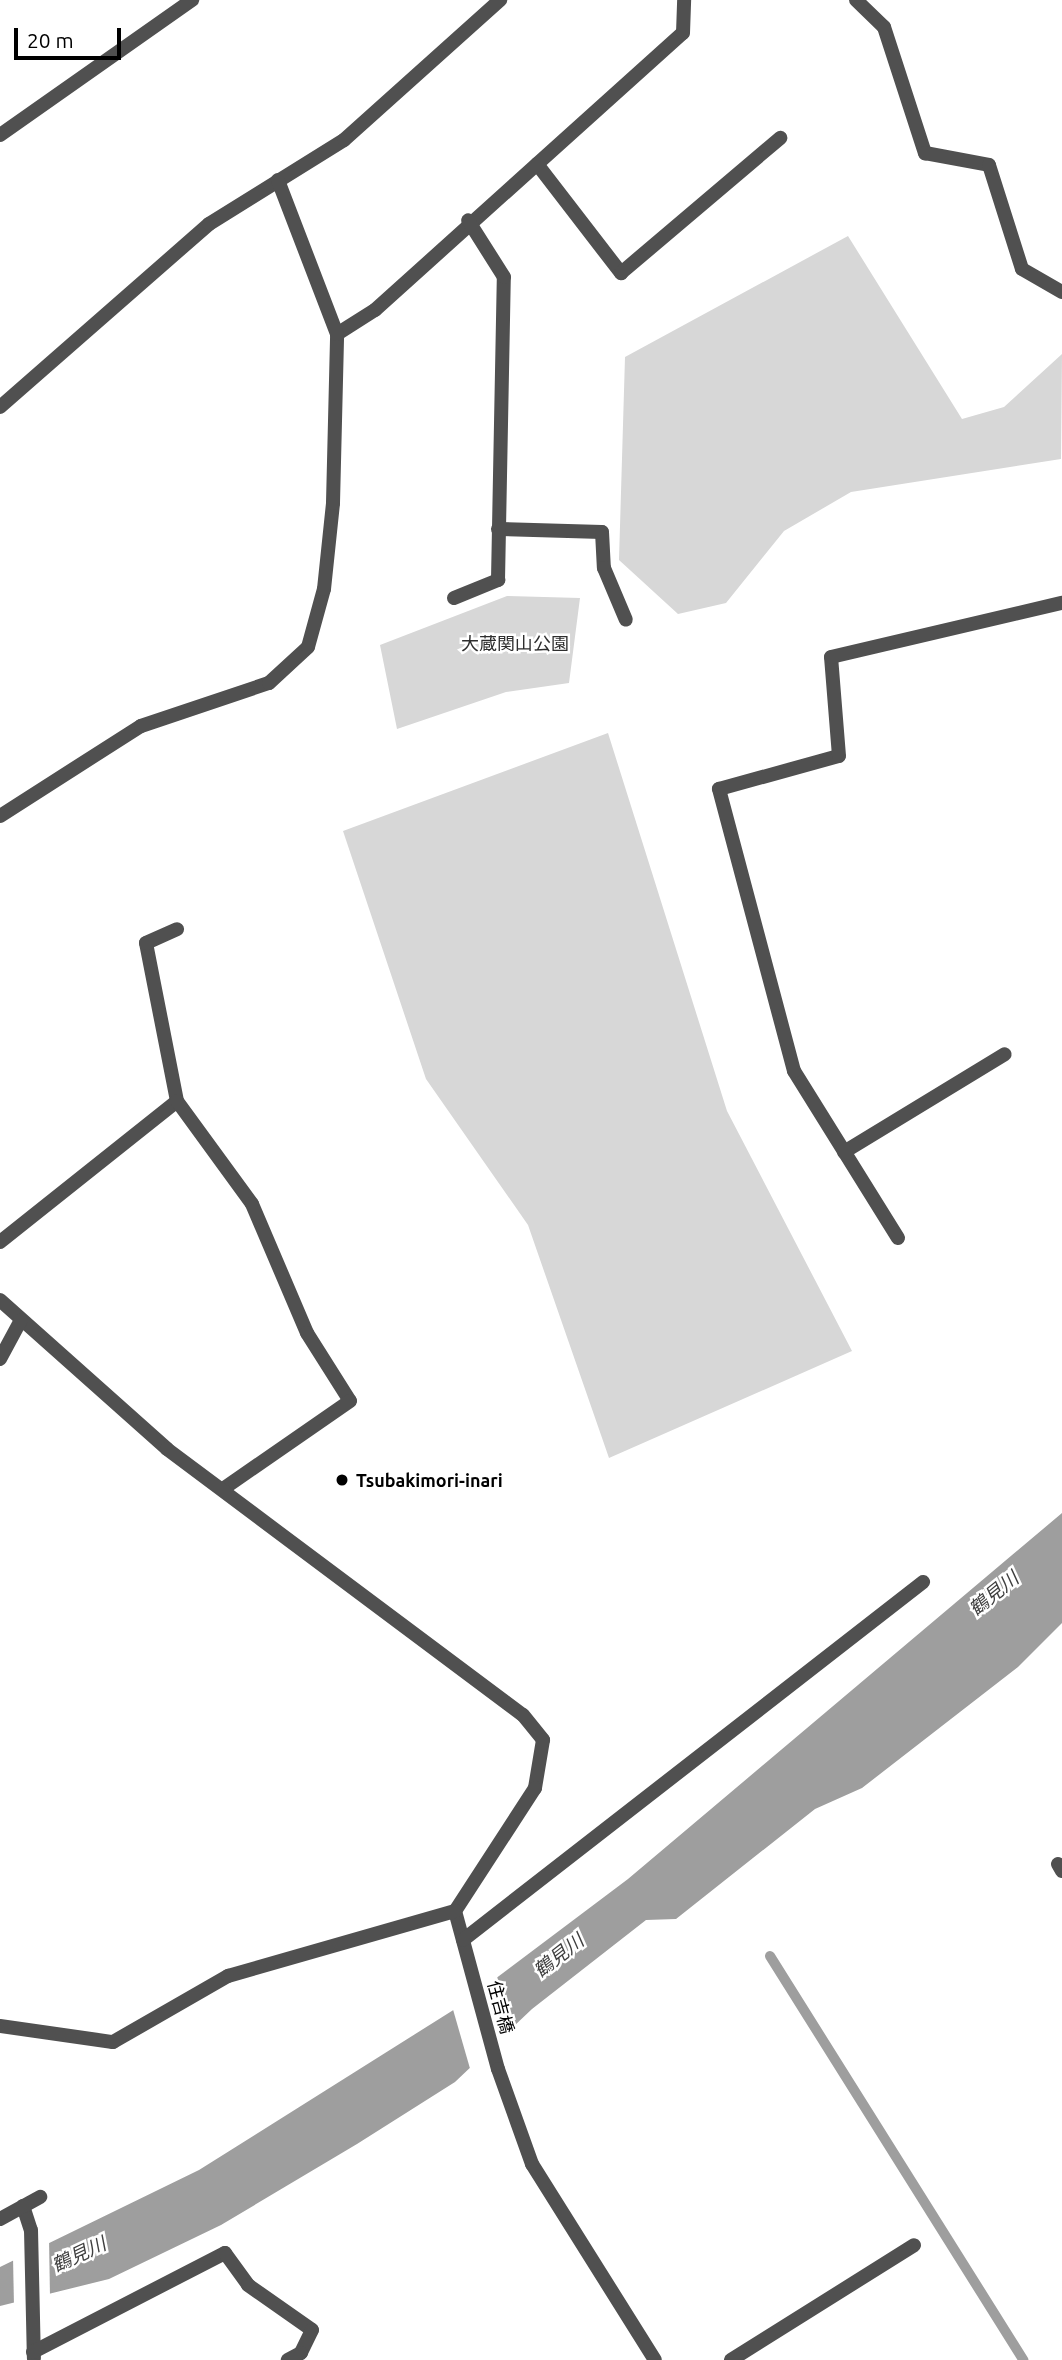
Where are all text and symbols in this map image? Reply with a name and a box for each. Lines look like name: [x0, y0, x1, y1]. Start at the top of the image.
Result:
scale bar: [18, 14, 124, 58]
text: 20 m: [27, 28, 74, 52]
park label: 大蔵関山公園: [461, 632, 569, 654]
place label: Tsubakimori-inari: [356, 1469, 503, 1491]
marker: Tsubakimori-inari: [334, 1472, 350, 1488]
water label: 鶴見川: [965, 1567, 1023, 1621]
water label: 鶴見川: [530, 1929, 588, 1983]
street label: 住吉橋: [484, 1978, 518, 2036]
water label: 鶴見川: [48, 2233, 110, 2277]

